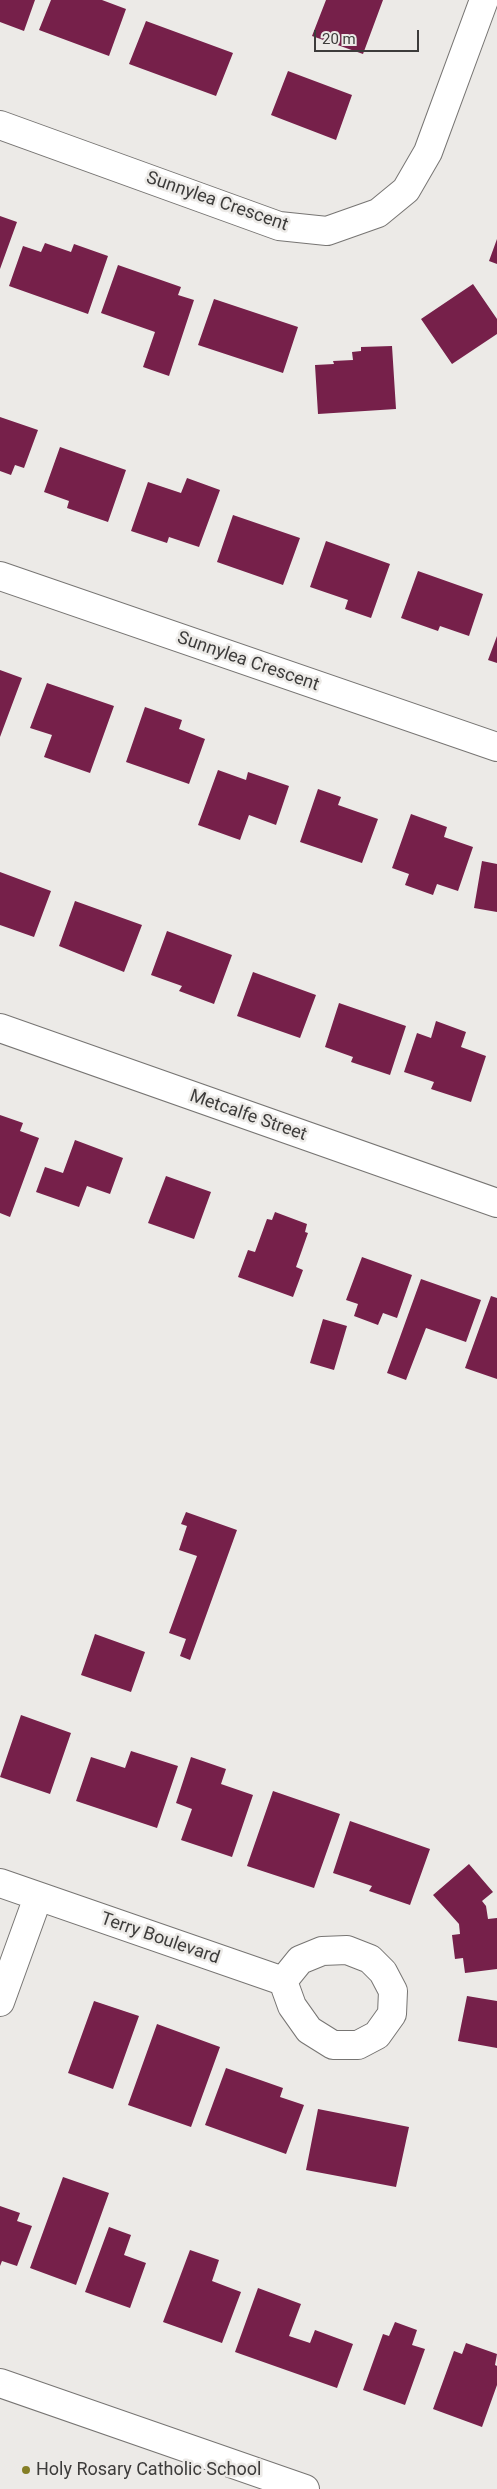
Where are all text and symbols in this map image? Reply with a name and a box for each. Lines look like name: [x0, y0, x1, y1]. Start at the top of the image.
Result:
scale bar: [317, 20, 422, 52]
text: 20 m: [322, 30, 356, 48]
street label: Sunnylea Crescent: [143, 168, 291, 236]
street label: Sunnylea Crescent: [174, 628, 322, 696]
street label: Metcalfe Street: [187, 1086, 309, 1146]
street label: Terry Boulevard: [98, 1909, 222, 1969]
place label: Holy Rosary Catholic School: [36, 2459, 261, 2481]
marker: Holy Rosary Catholic School: [20, 2464, 32, 2476]

